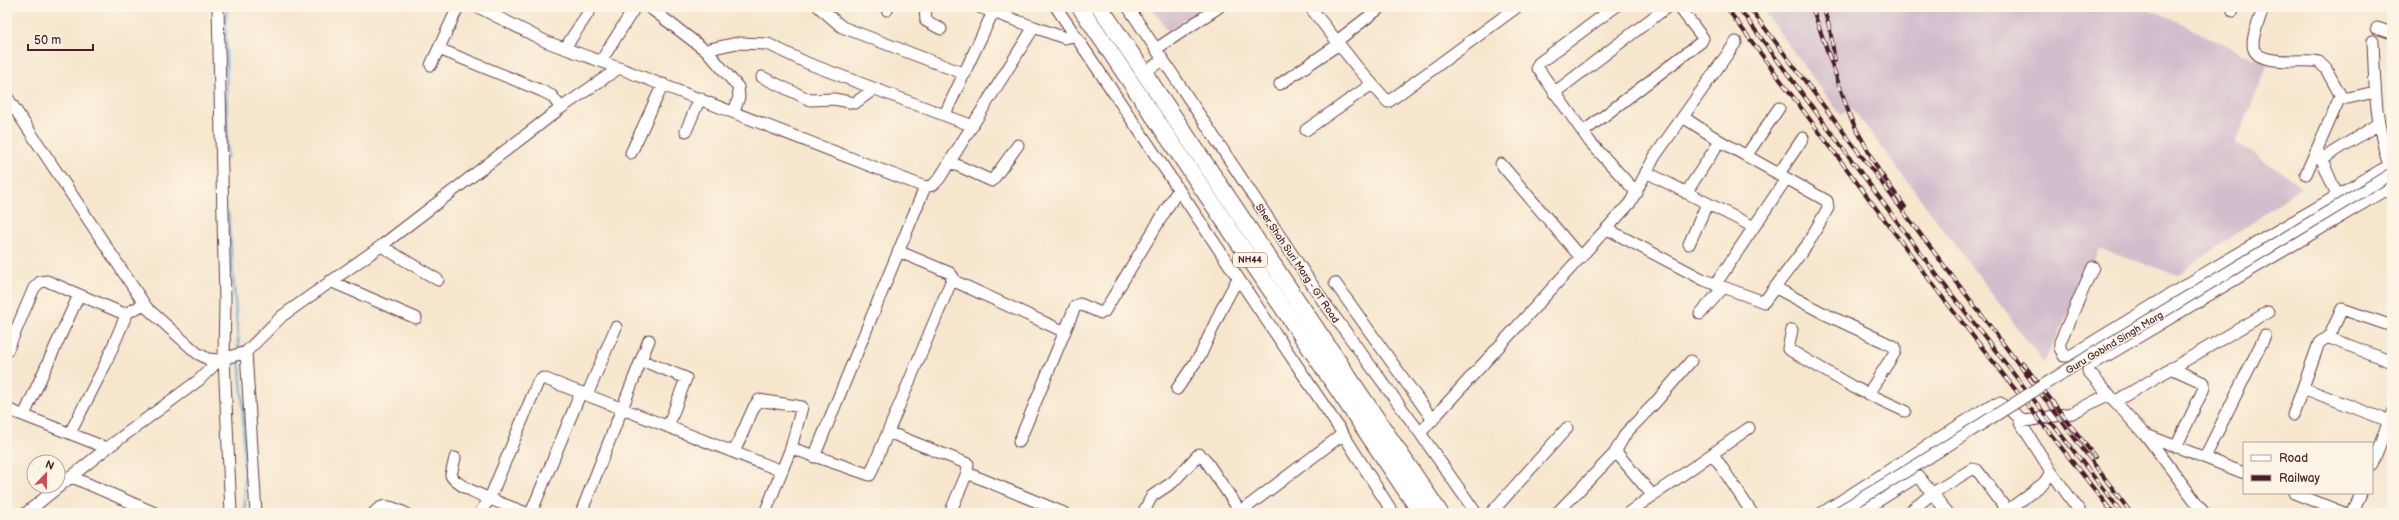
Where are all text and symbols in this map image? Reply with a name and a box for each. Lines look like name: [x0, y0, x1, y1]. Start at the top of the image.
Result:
scale bar: [28, 26, 93, 52]
text: 50 m: [34, 33, 61, 48]
street label: Sher Shah Suri Marg - GT Road: [1253, 202, 1342, 326]
road number: NH44: [1233, 253, 1267, 267]
street label: Guru Gobind Singh Marg: [2064, 309, 2166, 377]
legend: [2243, 442, 2373, 494]
text: Road: [2279, 451, 2308, 466]
north arrow: [26, 454, 66, 494]
text: N: [43, 458, 56, 473]
text: Railway: [2279, 471, 2321, 486]

